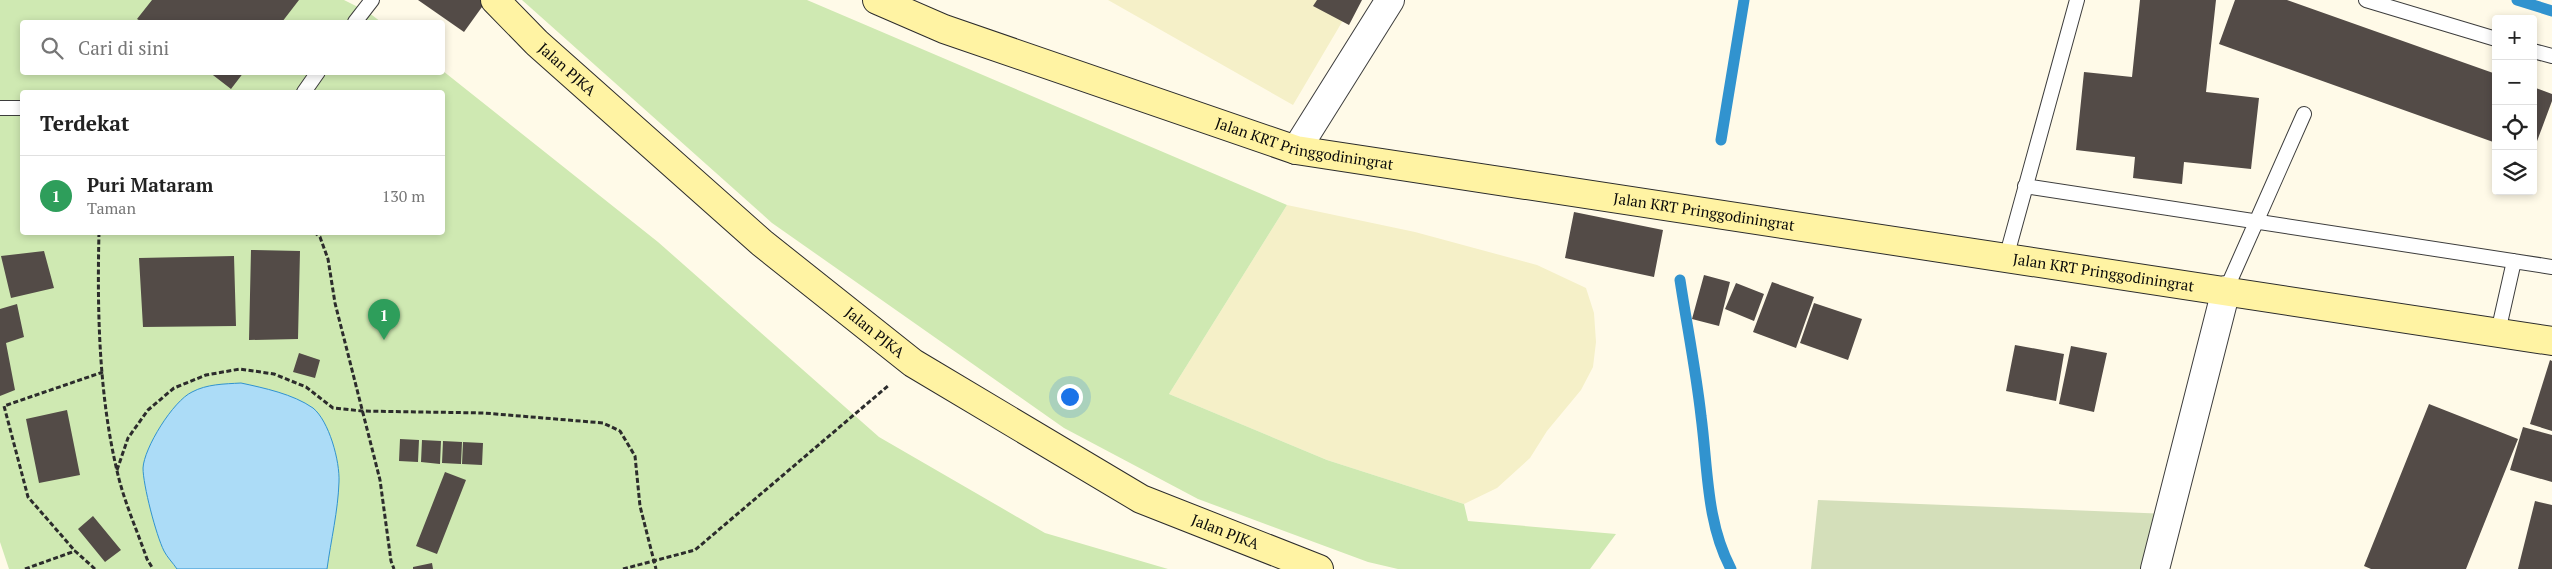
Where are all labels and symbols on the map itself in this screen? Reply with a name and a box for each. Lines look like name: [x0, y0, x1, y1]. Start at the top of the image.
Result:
street label: Jalan PJKA: [534, 38, 601, 100]
street label: Jalan KRT Pringgodiningrat: [1213, 112, 1395, 174]
street label: Jalan KRT Pringgodiningrat: [1612, 187, 1797, 235]
street label: Jalan KRT Pringgodiningrat: [2012, 248, 2196, 296]
pin: 1: [368, 299, 400, 340]
street label: Jalan PJKA: [841, 302, 910, 362]
your location: [1057, 384, 1083, 410]
street label: Jalan PJKA: [1189, 509, 1263, 554]

